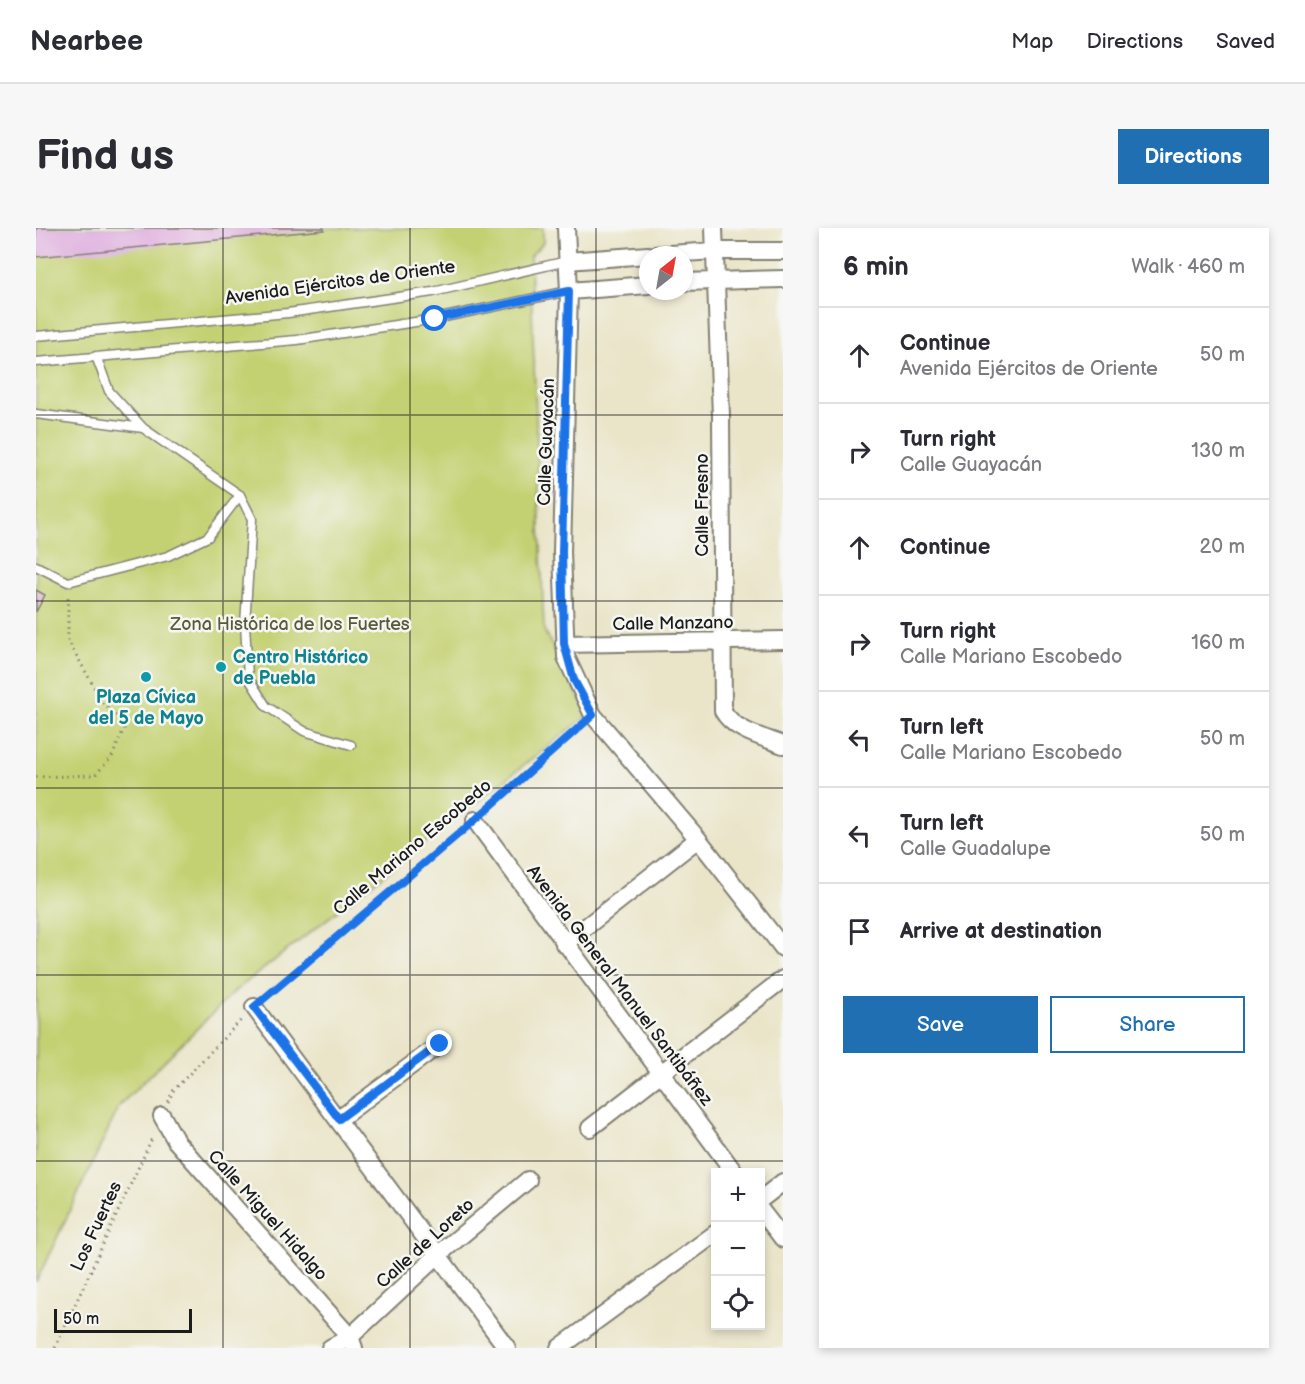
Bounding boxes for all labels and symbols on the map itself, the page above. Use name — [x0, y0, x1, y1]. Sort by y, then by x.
north arrow — [639, 246, 693, 300]
street label: Avenida Ejércitos de Oriente — [224, 256, 457, 309]
route start — [421, 305, 447, 331]
street label: Calle Guayacán — [534, 378, 559, 506]
street label: Calle Fresno — [692, 453, 713, 557]
street label: Calle Manzano — [612, 612, 734, 635]
park label: Zona Histórica de los Fuertes — [169, 614, 410, 635]
place label: Centro Histórico de Puebla — [233, 647, 368, 689]
marker: Centro Histórico de Puebla — [214, 660, 228, 674]
marker: Plaza Cívica del 5 de Mayo — [139, 670, 153, 684]
place label: Plaza Cívica del 5 de Mayo — [88, 687, 204, 729]
street label: Calle Mariano Escobedo — [329, 775, 496, 920]
street label: Avenida General Manuel Santibáñez — [522, 861, 717, 1110]
route end — [426, 1030, 452, 1056]
street label: Calle Miguel Hidalgo — [203, 1146, 332, 1285]
street label: Los Fuertes — [67, 1178, 126, 1274]
street label: Calle de Loreto — [372, 1194, 479, 1293]
scale bar — [54, 1306, 192, 1334]

